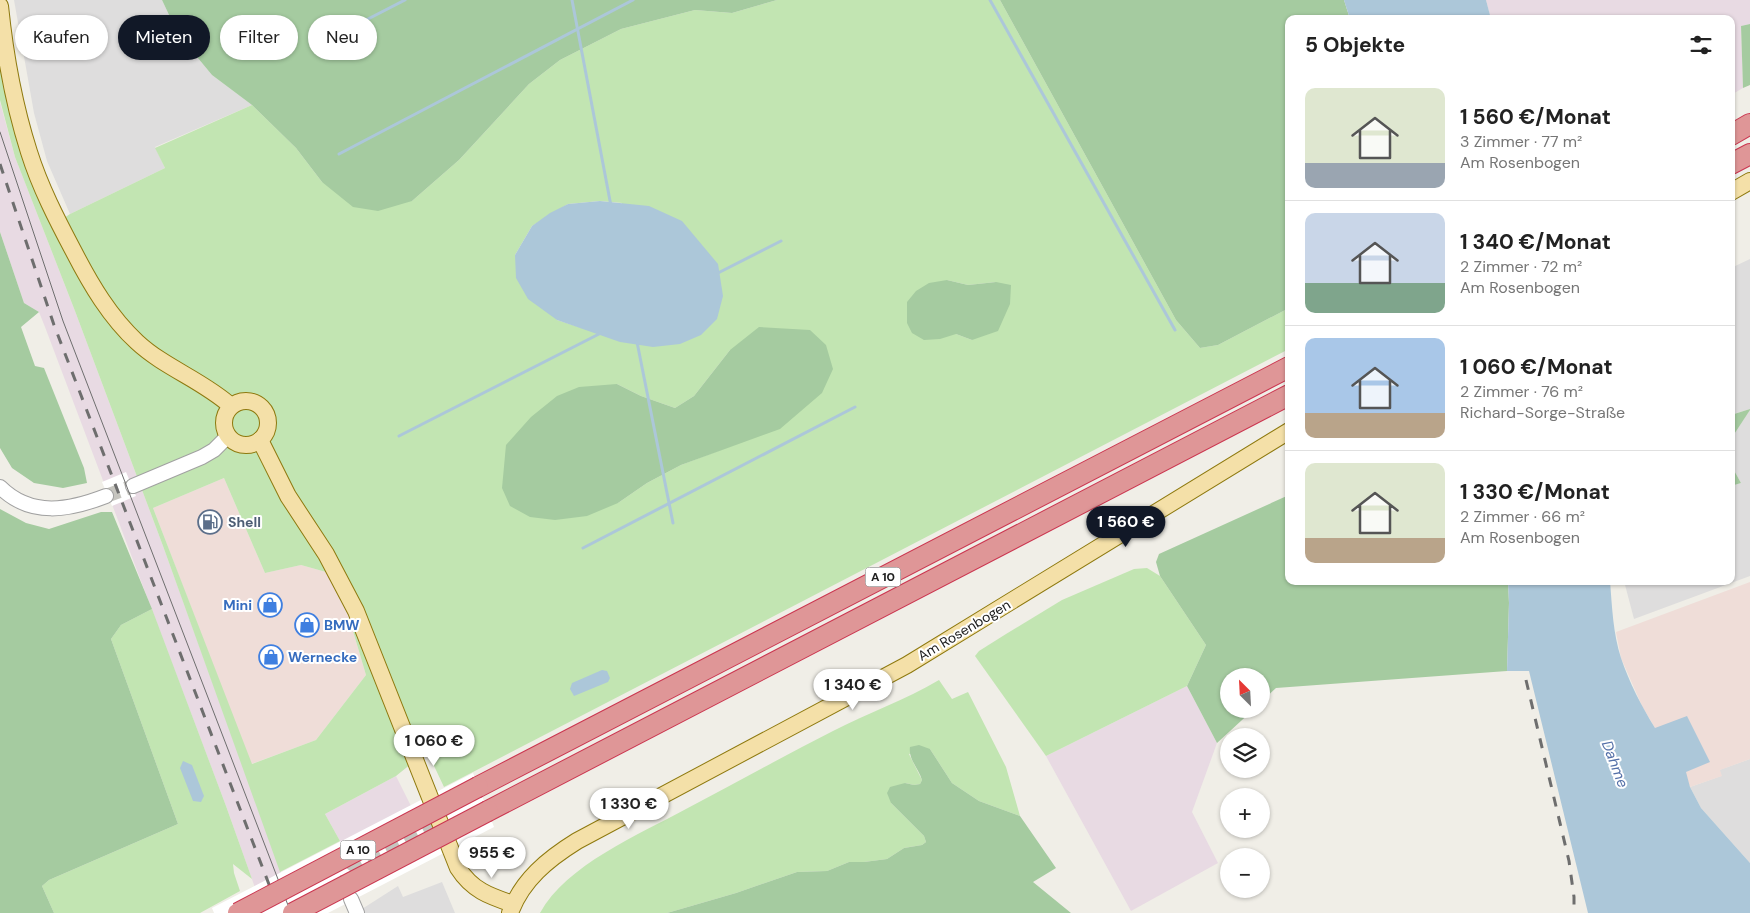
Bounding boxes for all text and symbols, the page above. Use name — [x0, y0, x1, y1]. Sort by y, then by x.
chip: Kaufen — [15, 15, 108, 60]
chip: Mieten — [118, 15, 210, 60]
chip: Filter — [220, 15, 298, 60]
chip: Neu — [308, 15, 377, 60]
text: 5 Objekte — [1305, 31, 1405, 59]
icon: filters — [1687, 31, 1715, 59]
text: 1 560 €/Monat — [1460, 103, 1611, 131]
icon: home — [1345, 108, 1405, 168]
text: 3 Zimmer · 77 m² — [1460, 131, 1582, 152]
text: Am Rosenbogen — [1460, 152, 1580, 173]
text: 1 340 €/Monat — [1460, 228, 1611, 256]
icon: home — [1345, 233, 1405, 293]
text: 2 Zimmer · 72 m² — [1460, 256, 1582, 277]
text: Am Rosenbogen — [1460, 277, 1580, 298]
text: 1 060 €/Monat — [1460, 353, 1613, 381]
icon: home — [1345, 358, 1405, 418]
text: 2 Zimmer · 76 m² — [1460, 381, 1583, 402]
text: Richard-Sorge-Straße — [1460, 402, 1625, 423]
text: 1 330 €/Monat — [1460, 478, 1610, 506]
icon: home — [1345, 483, 1405, 543]
pin: 1 560 € — [1080, 506, 1172, 548]
text: 2 Zimmer · 66 m² — [1460, 506, 1585, 527]
fuel station icon: Shell — [197, 509, 223, 535]
text: 1 560 € — [1097, 511, 1155, 532]
place label: Shell — [228, 513, 261, 531]
text: Am Rosenbogen — [1460, 527, 1580, 548]
road number: A 10 — [866, 568, 900, 586]
shop icon: Mini — [257, 592, 283, 618]
street label: Am Rosenbogen — [914, 595, 1014, 665]
place label: Mini — [223, 596, 252, 614]
shop icon: BMW — [294, 612, 320, 638]
place label: BMW — [324, 616, 360, 634]
shop icon: Wernecke — [258, 644, 284, 670]
place label: Wernecke — [288, 648, 357, 666]
pin: 1 340 € — [807, 668, 899, 711]
north arrow — [1220, 668, 1270, 718]
map controls — [1220, 668, 1270, 898]
text: 1 340 € — [824, 674, 882, 695]
pin: 1 060 € — [388, 724, 480, 767]
button: layers — [1220, 728, 1270, 778]
text: 1 060 € — [405, 730, 463, 751]
water label: Dahme — [1597, 737, 1633, 791]
pin: 1 330 € — [583, 788, 675, 830]
button: + — [1220, 788, 1270, 838]
text: 1 330 € — [601, 793, 657, 814]
pin: 955 € — [457, 836, 527, 879]
road number: A 10 — [340, 840, 376, 860]
text: 955 € — [469, 842, 515, 863]
button: − — [1220, 848, 1270, 898]

